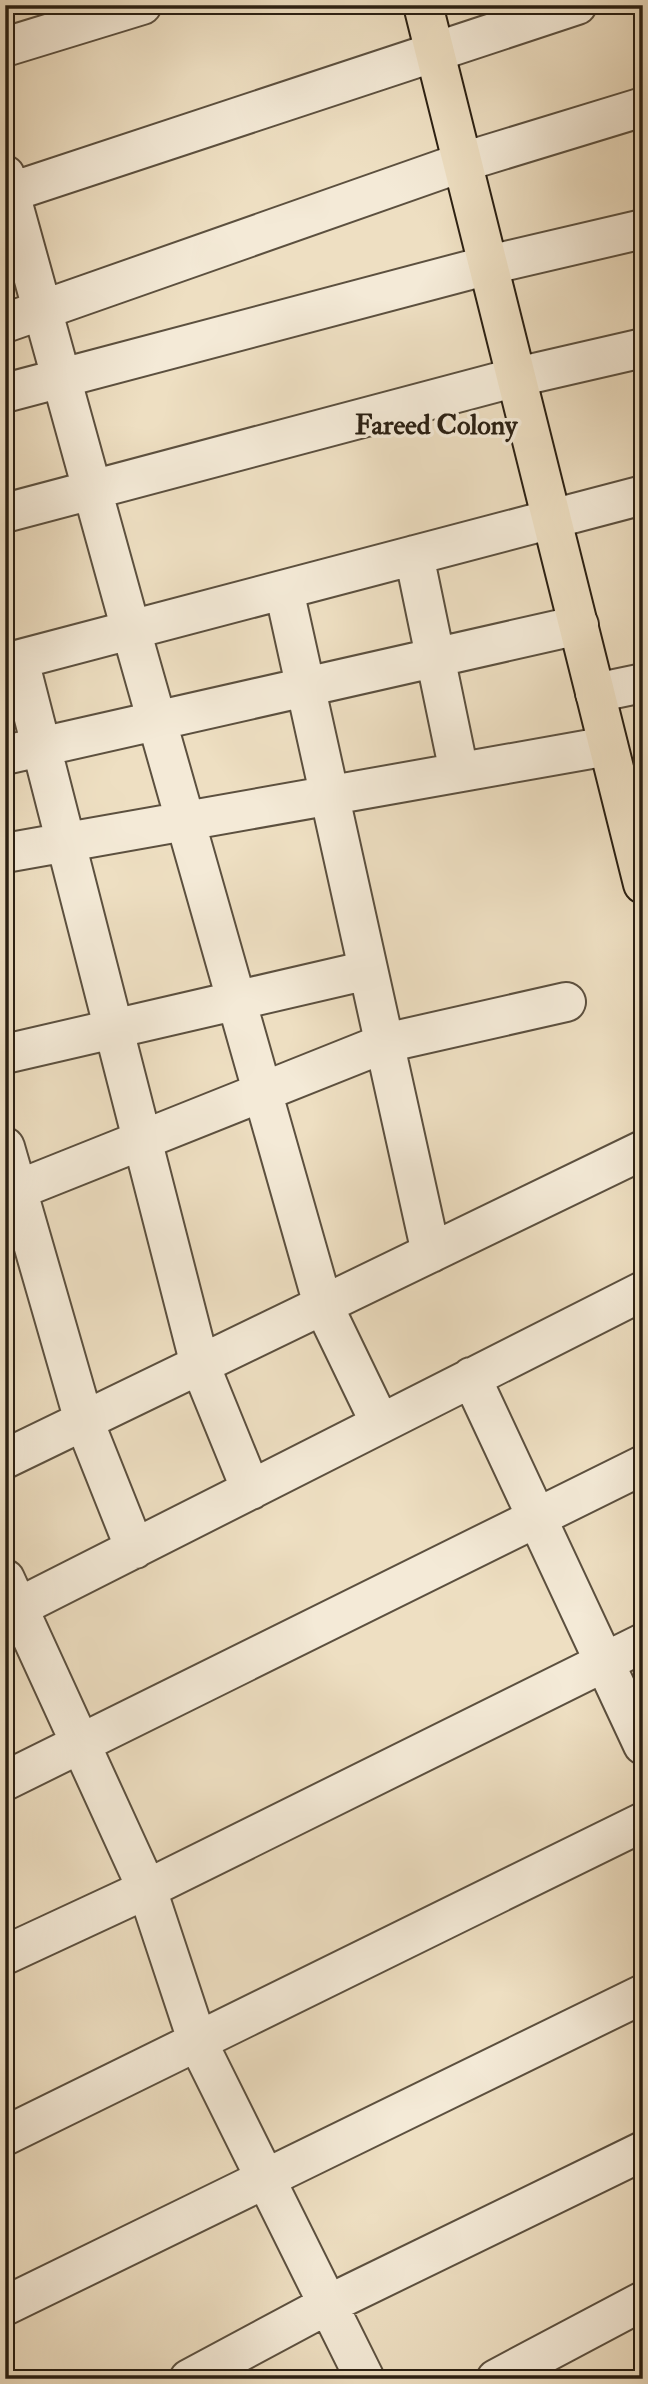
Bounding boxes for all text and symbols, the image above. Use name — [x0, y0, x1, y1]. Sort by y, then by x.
district label: Fareed Colony — [355, 408, 519, 443]

